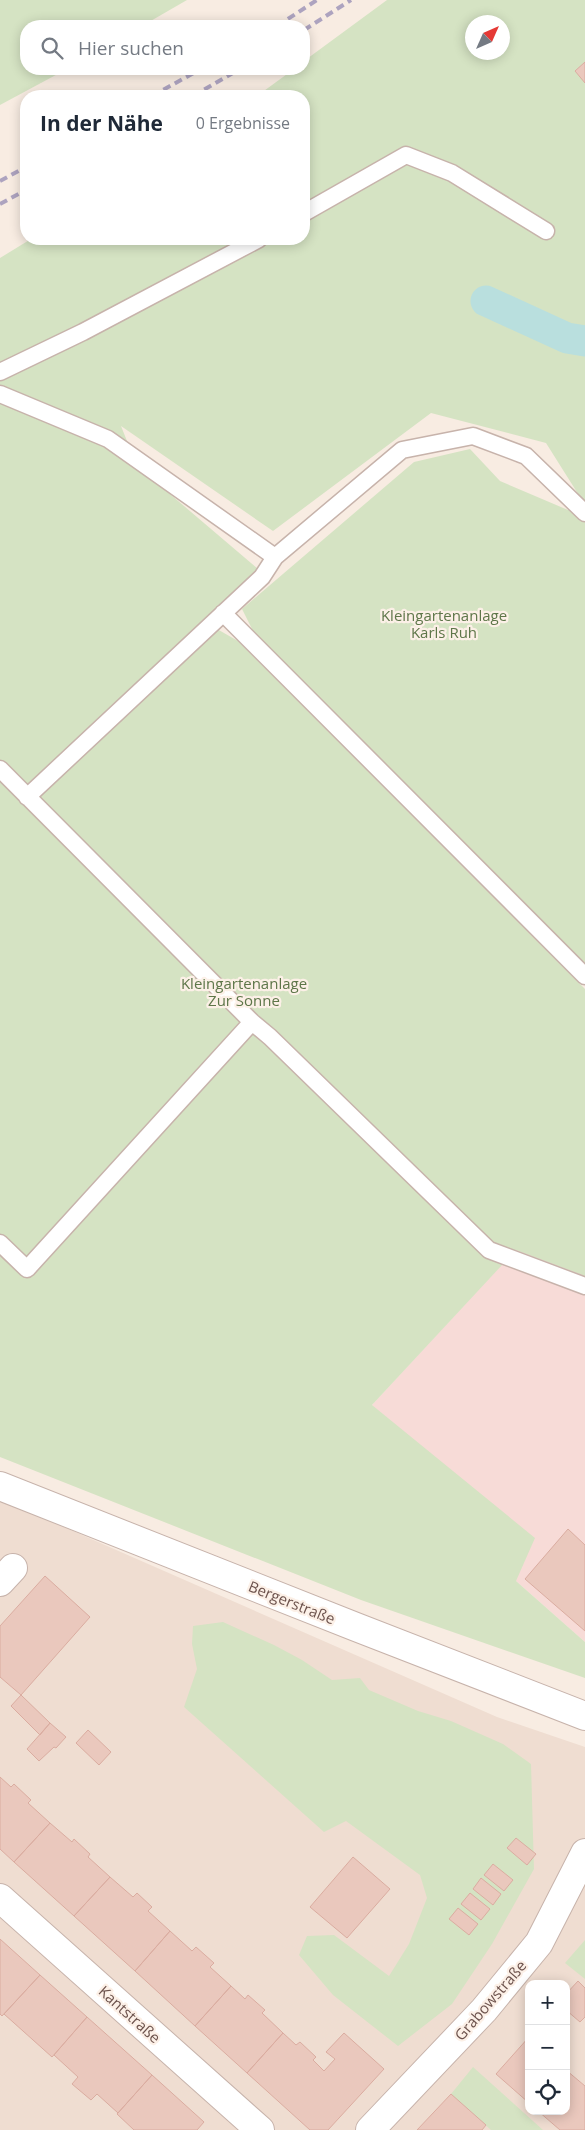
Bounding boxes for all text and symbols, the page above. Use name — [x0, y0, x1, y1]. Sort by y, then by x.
north arrow — [465, 15, 510, 60]
search box — [20, 20, 310, 75]
icon: search — [38, 34, 66, 62]
text: Hier suchen — [78, 35, 184, 61]
text: In der Nähe — [40, 109, 163, 137]
text: 0 Ergebnisse — [196, 112, 290, 134]
park label: Kleingartenanlage Karls Ruh — [381, 605, 507, 642]
park label: Kleingartenanlage Zur Sonne — [181, 973, 307, 1010]
street label: Bergerstraße — [246, 1576, 338, 1628]
street label: Grabowstraße — [450, 1956, 530, 2044]
map controls — [525, 1980, 570, 2115]
button: + — [525, 1980, 570, 2025]
street label: Kantstraße — [95, 1981, 165, 2047]
button: − — [525, 2025, 570, 2070]
button: locate — [525, 2070, 570, 2115]

